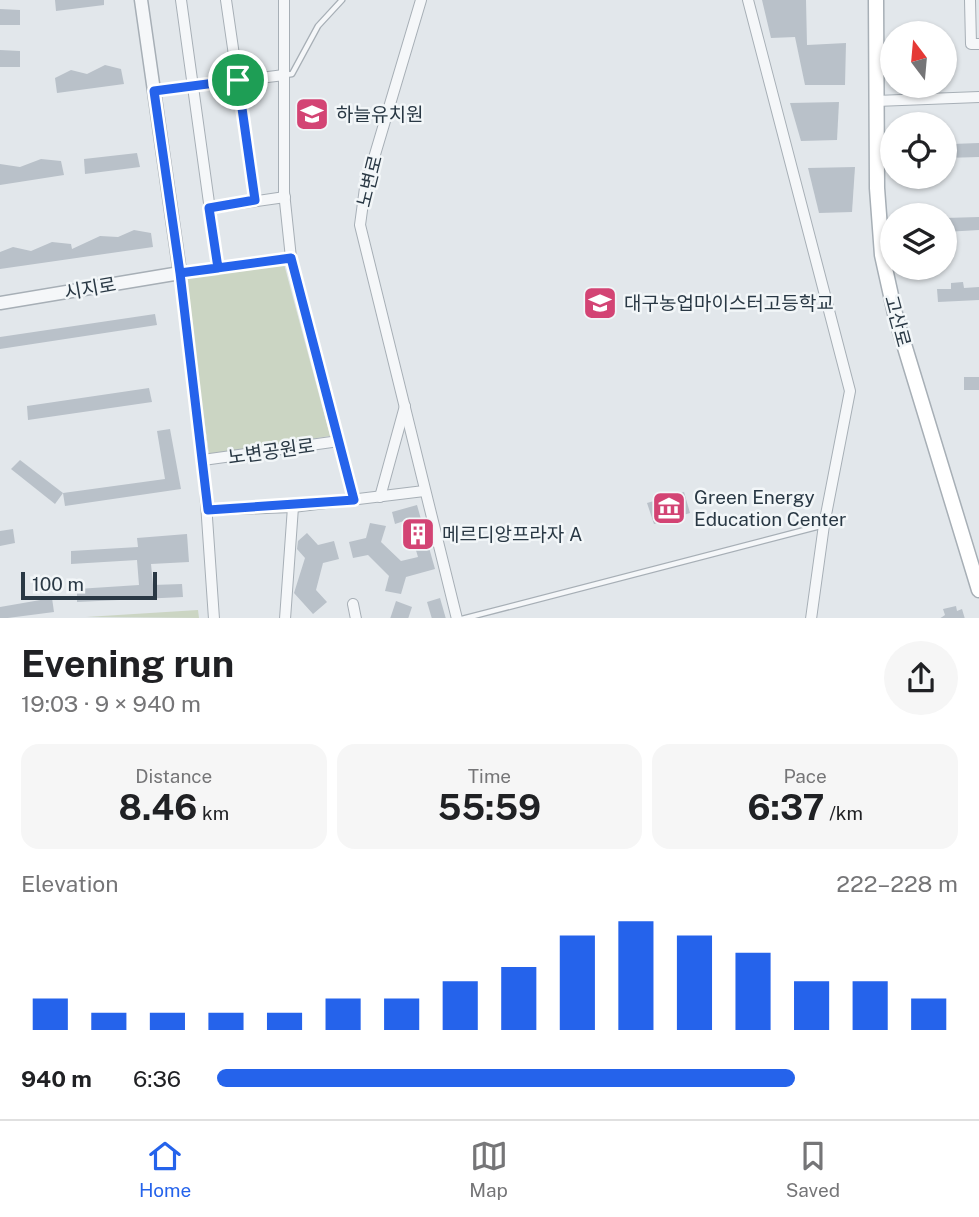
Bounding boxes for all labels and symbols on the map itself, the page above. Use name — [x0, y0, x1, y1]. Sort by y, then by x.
north arrow — [880, 21, 957, 98]
pin — [208, 50, 268, 110]
school or university icon: 하늘유치원 — [293, 95, 331, 133]
place label: 하늘유치원 — [336, 103, 423, 125]
street label: 노변로 — [352, 153, 386, 209]
street label: 시지로 — [62, 273, 118, 303]
school or university icon: 대구농업마이스터고등학교 — [581, 284, 619, 322]
place label: 대구농업마이스터고등학교 — [624, 292, 834, 314]
street label: 고산로 — [881, 293, 915, 349]
street label: 노변공원로 — [226, 434, 316, 468]
place label: Green Energy Education Center — [694, 486, 846, 530]
museum icon: Green Energy Education Center — [650, 489, 688, 527]
building icon: 메르디앙프라자 A — [399, 515, 437, 553]
place label: 메르디앙프라자 A — [442, 523, 582, 545]
scale bar — [21, 570, 158, 601]

